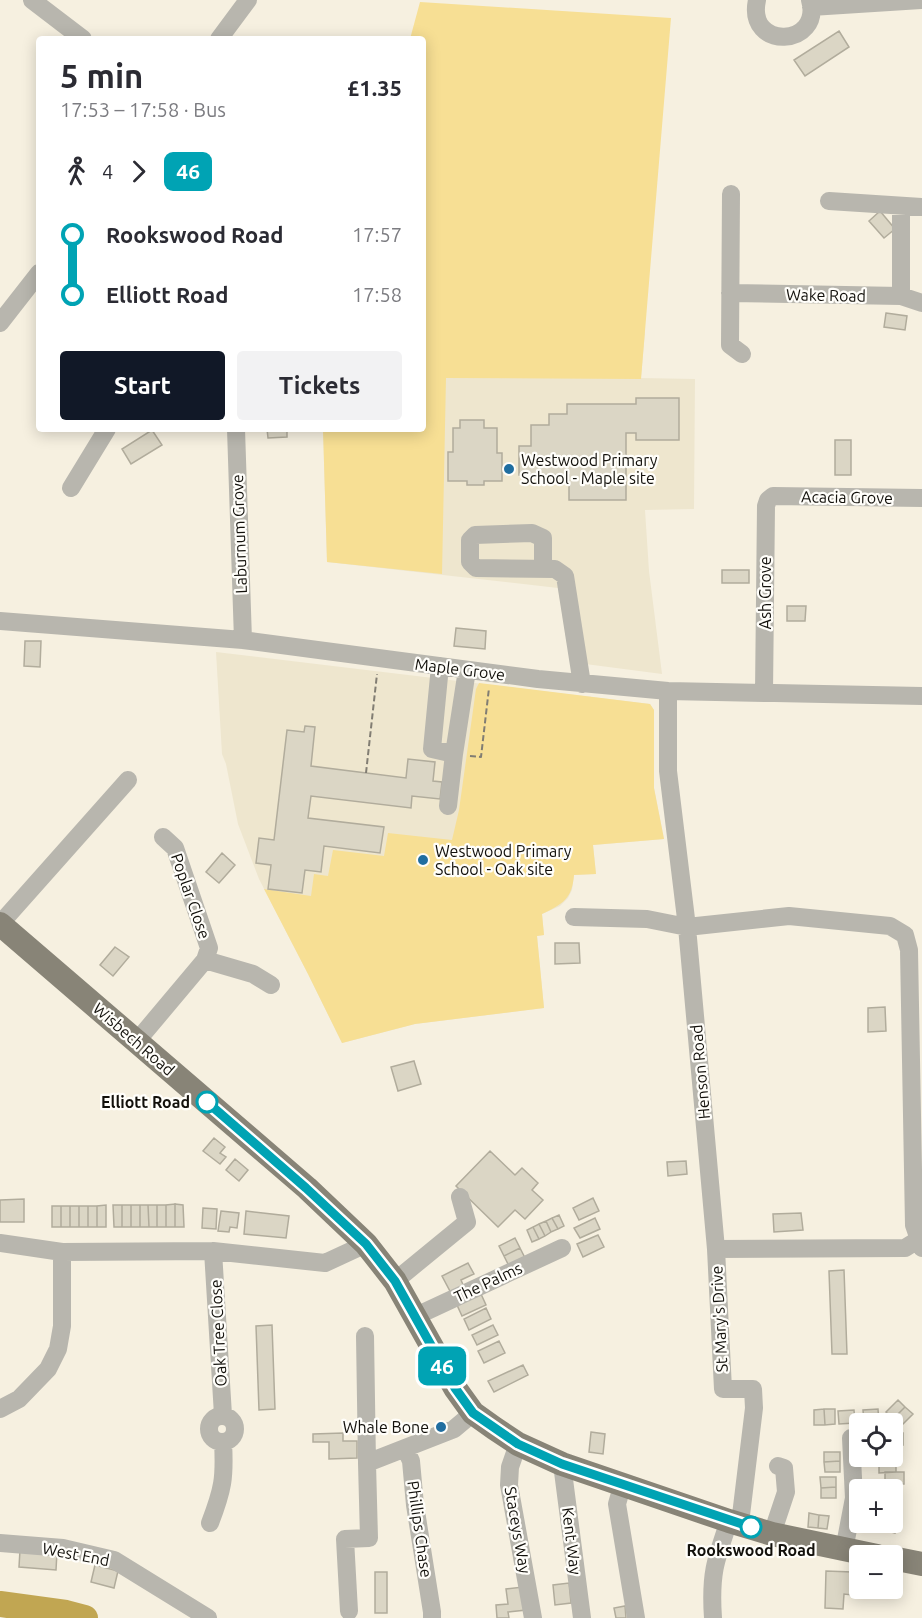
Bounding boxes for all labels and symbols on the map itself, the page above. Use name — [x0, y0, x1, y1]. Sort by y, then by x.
street label: Wake Road — [786, 285, 866, 305]
place label: Westwood Primary School - Maple site — [521, 451, 658, 487]
marker: Westwood Primary School - Maple site — [502, 462, 516, 476]
street label: Laburnum Grove — [228, 474, 250, 594]
street label: Acacia Grove — [801, 487, 893, 507]
street label: Ash Grove — [756, 557, 774, 629]
street label: Maple Grove — [414, 655, 506, 683]
place label: Westwood Primary School - Oak site — [435, 842, 572, 878]
street label: Poplar Close — [168, 851, 214, 941]
marker: Westwood Primary School - Oak site — [416, 853, 430, 867]
street label: Wisbech Road — [90, 999, 178, 1079]
street label: Henson Road — [687, 1024, 713, 1120]
marker: Elliott Road — [196, 1091, 218, 1113]
place label: Elliott Road — [101, 1093, 190, 1111]
street label: The Palms — [451, 1258, 525, 1306]
street label: St Mary's Drive — [707, 1265, 731, 1373]
street label: Oak Tree Close — [206, 1279, 230, 1387]
line badge: 46 — [415, 1346, 469, 1386]
place label: Whale Bone — [343, 1418, 429, 1436]
marker: Whale Bone — [434, 1420, 448, 1434]
street label: Phillips Chase — [404, 1479, 436, 1579]
street label: Staceys Way — [502, 1485, 535, 1575]
street label: Kent Way — [559, 1506, 585, 1576]
marker: Rookswood Road — [740, 1516, 762, 1538]
street label: West End — [41, 1539, 111, 1569]
place label: Rookswood Road — [686, 1541, 816, 1559]

